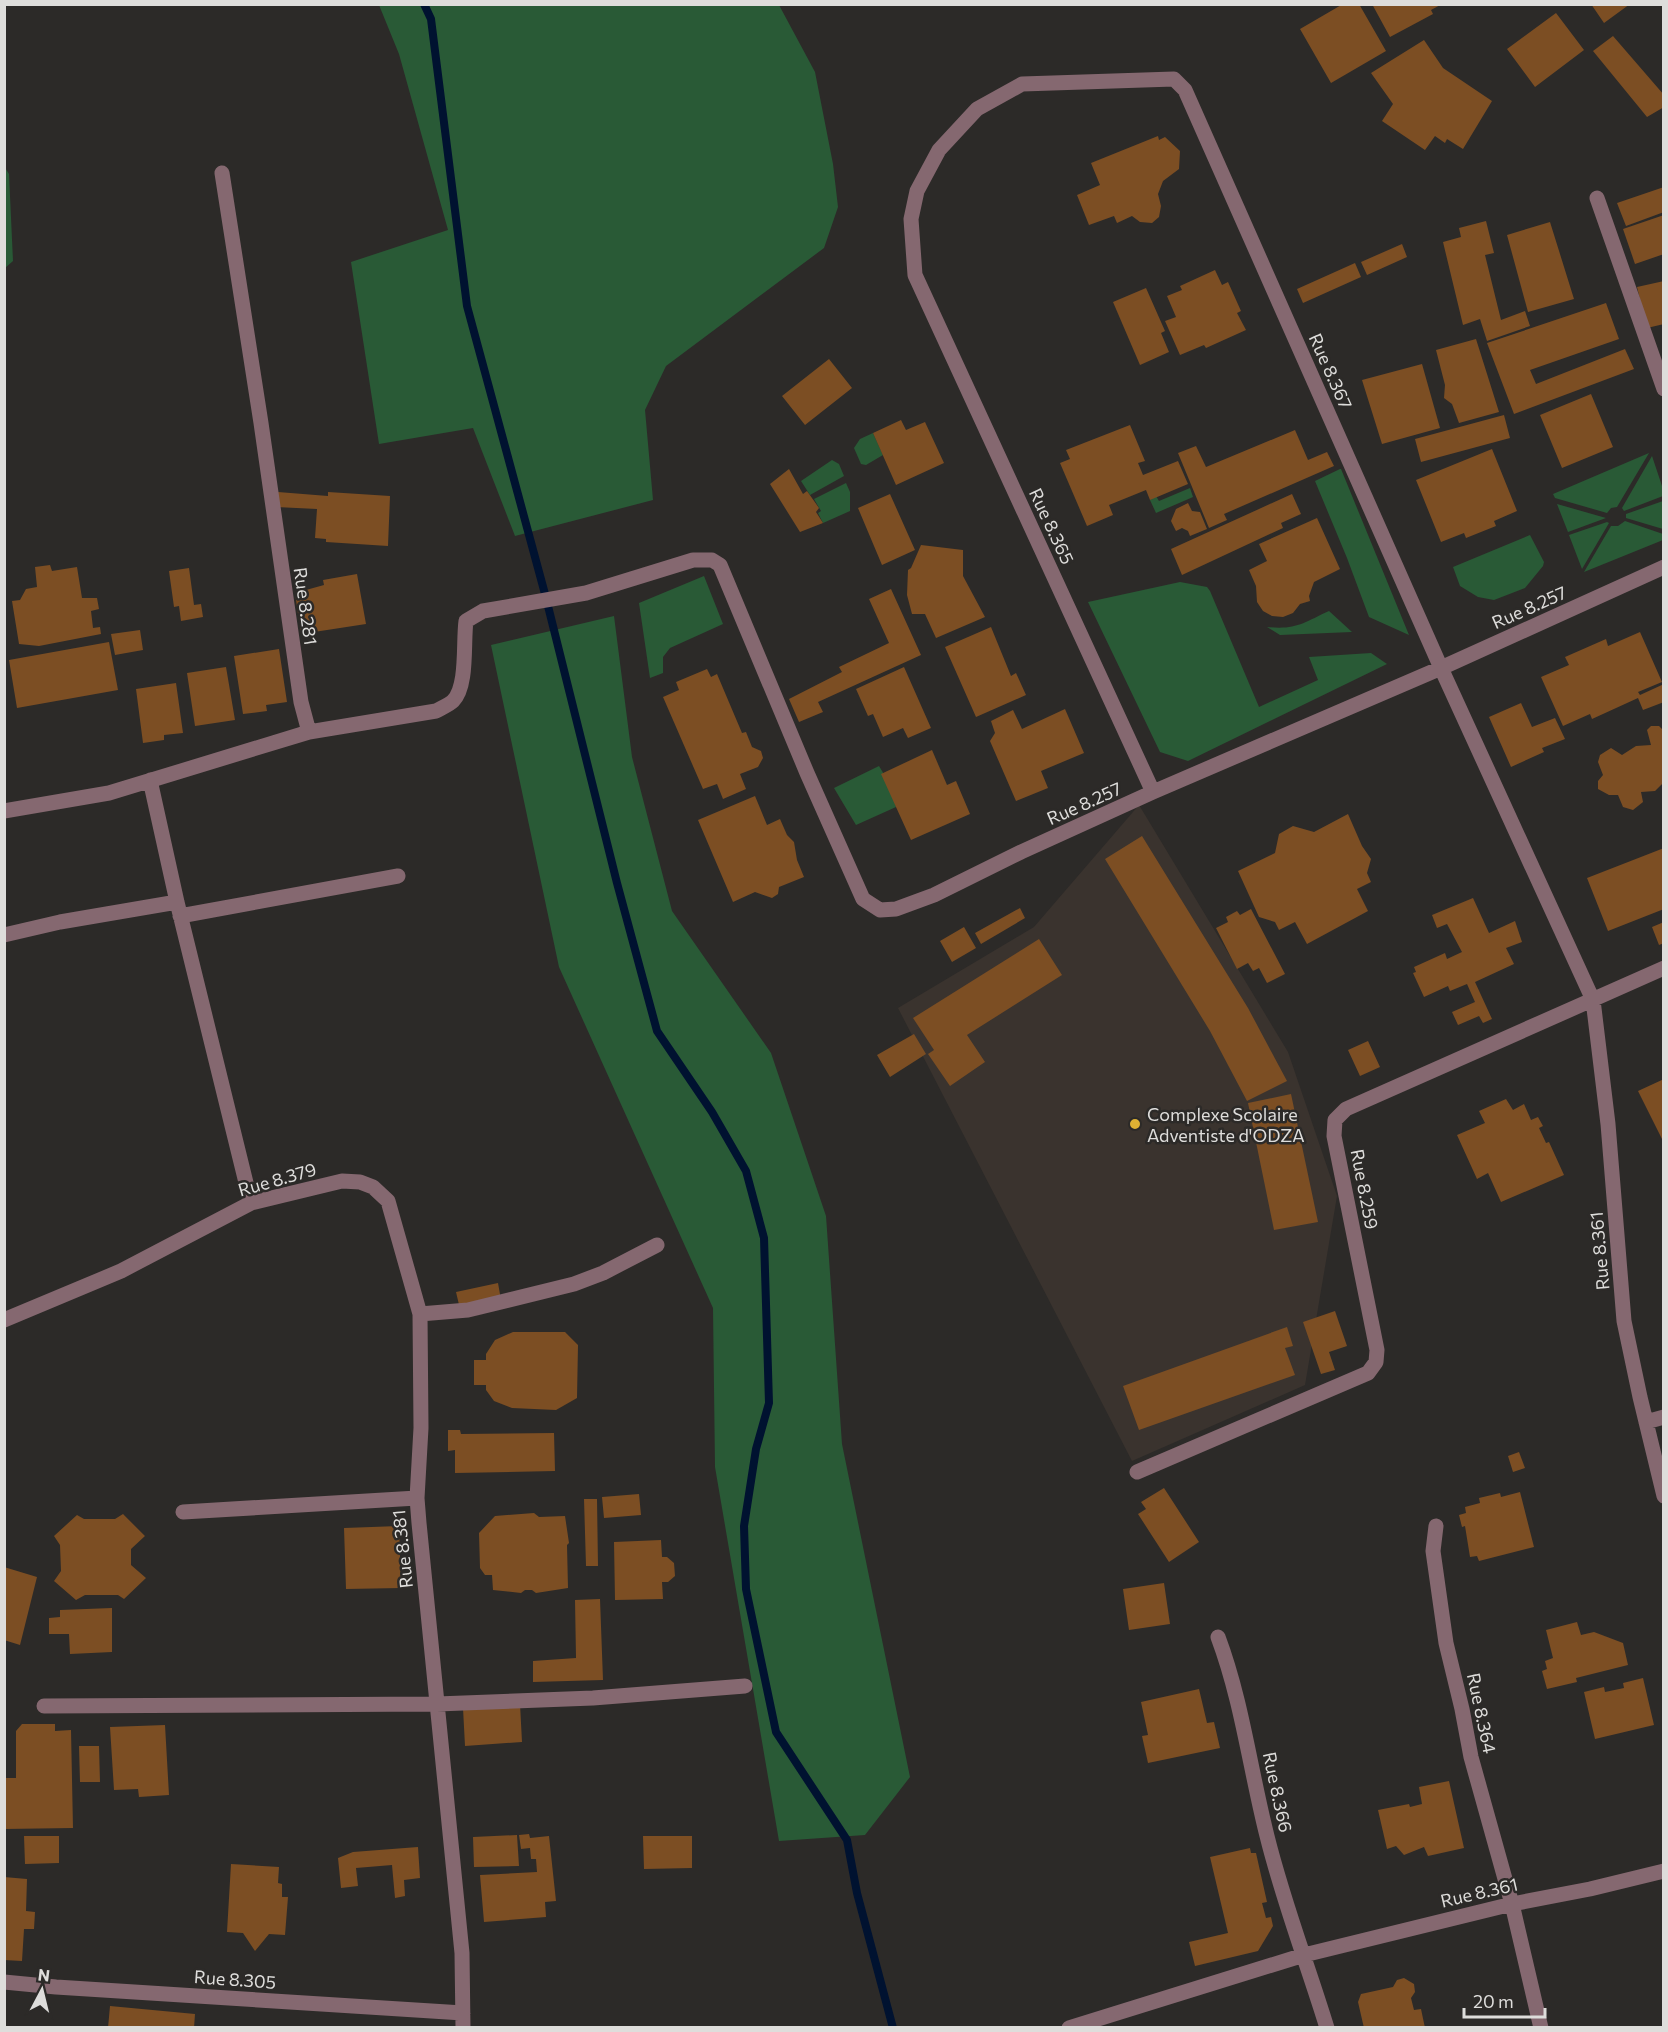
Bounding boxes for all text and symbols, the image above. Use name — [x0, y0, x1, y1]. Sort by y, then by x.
street label: Rue 8.367 — [1305, 330, 1357, 412]
street label: Rue 8.365 — [1025, 484, 1079, 568]
street label: Rue 8.281 — [290, 566, 322, 646]
street label: Rue 8.257 — [1488, 581, 1570, 633]
street label: Rue 8.257 — [1043, 777, 1125, 829]
place label: Complexe Scolaire Adventiste d'ODZA — [1147, 1103, 1305, 1146]
marker: Complexe Scolaire Adventiste d'ODZA — [1128, 1117, 1142, 1131]
street label: Rue 8.259 — [1346, 1147, 1384, 1231]
street label: Rue 8.379 — [235, 1157, 319, 1201]
street label: Rue 8.361 — [1585, 1211, 1613, 1291]
street label: Rue 8.381 — [387, 1509, 417, 1589]
street label: Rue 8.364 — [1463, 1671, 1501, 1755]
street label: Rue 8.366 — [1259, 1750, 1297, 1834]
street label: Rue 8.361 — [1438, 1872, 1520, 1912]
north arrow — [12, 1960, 72, 2020]
text: N — [37, 1964, 51, 1985]
street label: Rue 8.305 — [193, 1965, 277, 1993]
scale bar — [1464, 1981, 1545, 2019]
text: 20 m — [1473, 1990, 1514, 2012]

